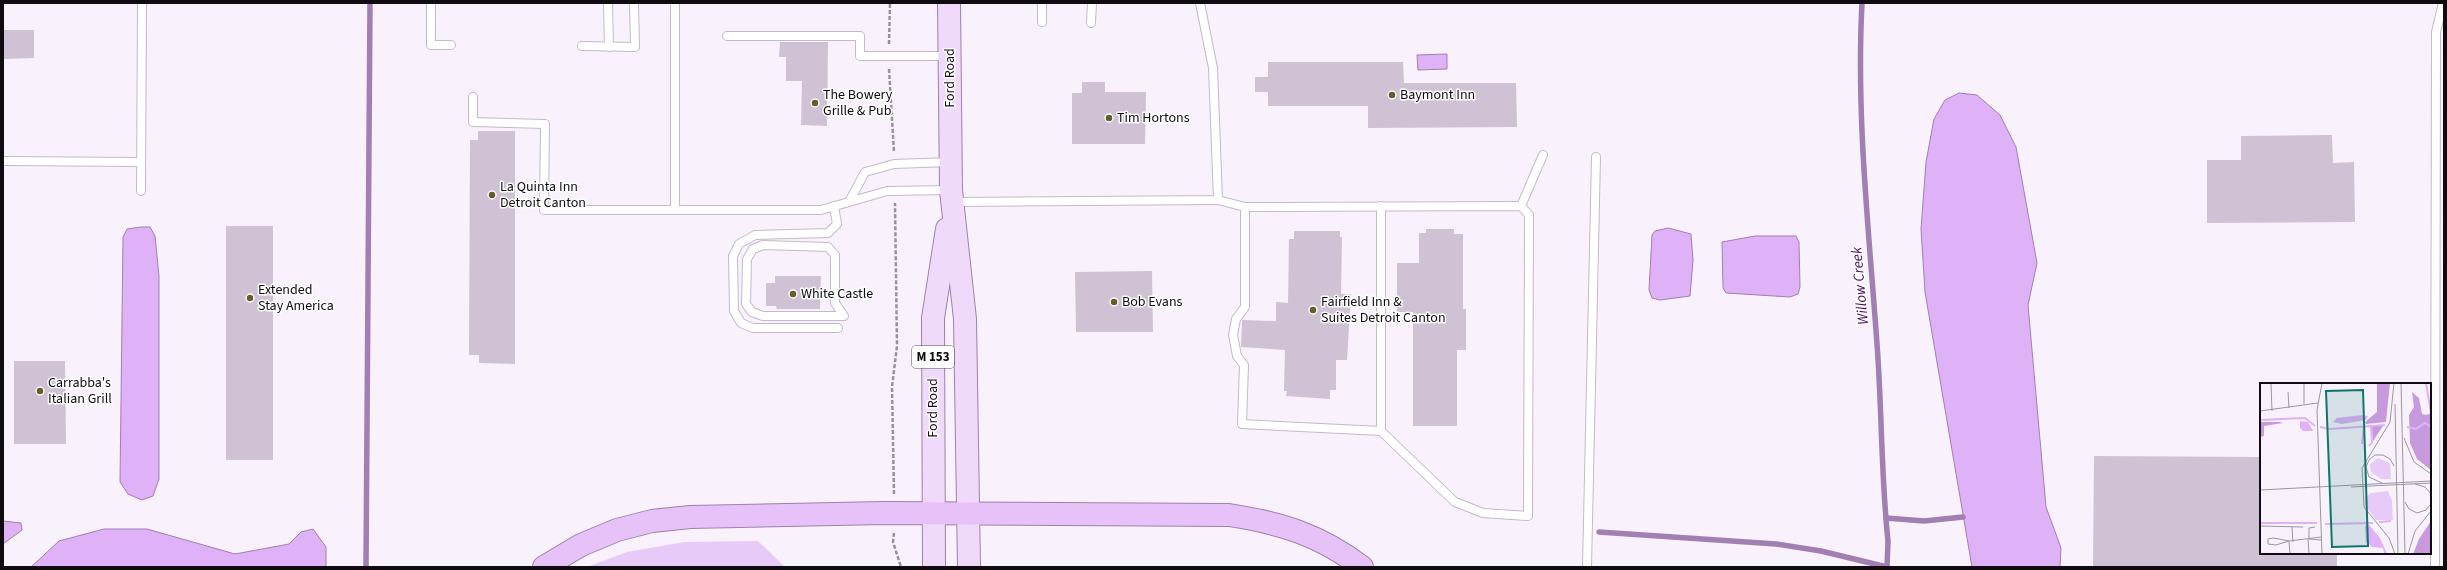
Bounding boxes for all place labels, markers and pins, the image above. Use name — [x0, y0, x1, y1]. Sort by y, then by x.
place label: The Bowery Grille & Pub — [823, 85, 893, 121]
place label: Baymont Inn — [1400, 85, 1475, 105]
marker: Baymont Inn — [1387, 90, 1397, 100]
marker: The Bowery Grille & Pub — [810, 98, 820, 108]
place label: Tim Hortons — [1117, 108, 1190, 128]
marker: Tim Hortons — [1104, 113, 1114, 123]
place label: La Quinta Inn Detroit Canton — [500, 177, 586, 213]
marker: La Quinta Inn Detroit Canton — [487, 190, 497, 200]
place label: Extended Stay America — [258, 280, 334, 316]
place label: White Castle — [801, 284, 873, 304]
marker: White Castle — [788, 289, 798, 299]
place label: Bob Evans — [1122, 292, 1183, 312]
place label: Fairfield Inn & Suites Detroit Canton — [1321, 292, 1446, 328]
marker: Extended Stay America — [245, 293, 255, 303]
marker: Bob Evans — [1109, 297, 1119, 307]
marker: Fairfield Inn & Suites Detroit Canton — [1308, 305, 1318, 315]
place label: Carrabba's Italian Grill — [48, 373, 112, 409]
marker: Carrabba's Italian Grill — [35, 386, 45, 396]

